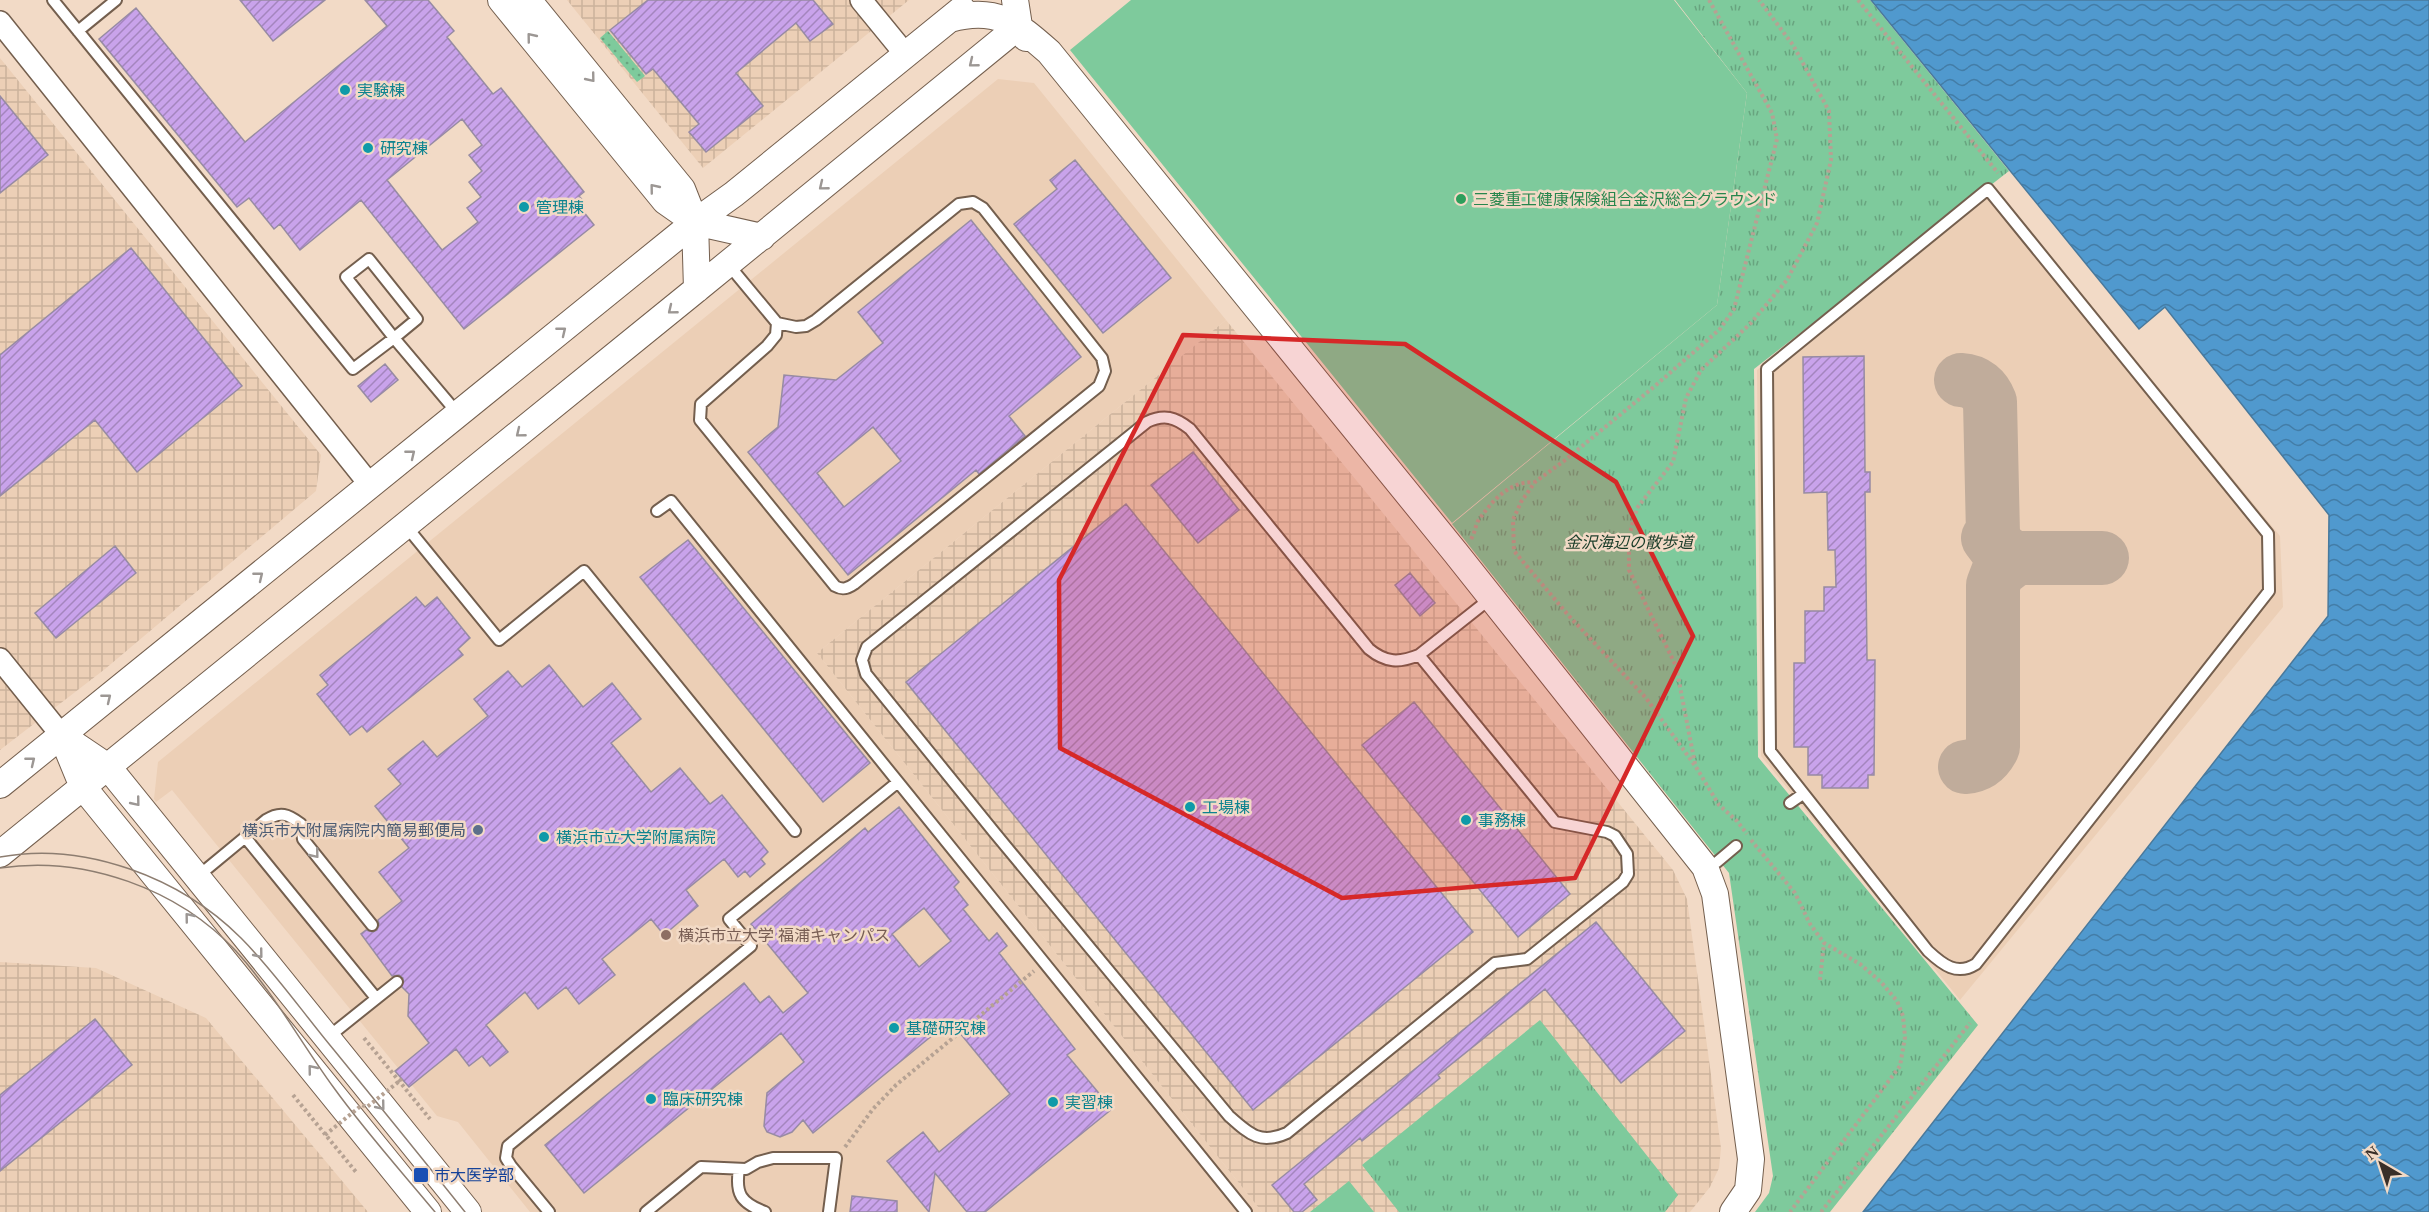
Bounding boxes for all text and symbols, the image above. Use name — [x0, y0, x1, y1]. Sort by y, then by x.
one-way arrow — [527, 33, 538, 44]
one-way arrow — [969, 55, 980, 66]
one-way arrow — [584, 71, 595, 82]
place label: 実験棟 — [357, 82, 405, 99]
marker: 実験棟 — [338, 83, 352, 97]
place label: 研究棟 — [380, 140, 428, 157]
marker: 研究棟 — [361, 141, 375, 155]
one-way arrow — [819, 179, 830, 190]
one-way arrow — [651, 184, 662, 195]
place label: 三菱重工健康保険組合金沢総合グラウンド — [1473, 191, 1777, 208]
marker: 三菱重工健康保険組合金沢総合グラウンド — [1454, 192, 1468, 206]
place label: 管理棟 — [536, 199, 584, 216]
marker: 管理棟 — [517, 200, 531, 214]
one-way arrow — [668, 302, 679, 313]
one-way arrow — [555, 327, 566, 338]
one-way arrow — [516, 425, 527, 436]
one-way arrow — [404, 450, 415, 461]
park label: 金沢海辺の散歩道 — [1565, 534, 1696, 551]
one-way arrow — [252, 572, 263, 583]
one-way arrow — [100, 695, 111, 706]
one-way arrow — [24, 757, 35, 768]
one-way arrow — [129, 795, 140, 806]
place label: 工場棟 — [1202, 799, 1250, 816]
marker: 工場棟 — [1183, 800, 1197, 814]
place label: 事務棟 — [1478, 812, 1526, 829]
marker: 事務棟 — [1459, 813, 1473, 827]
place label: 横浜市大附属病院内簡易郵便局 — [242, 822, 466, 839]
marker: 横浜市大附属病院内簡易郵便局 — [471, 823, 485, 837]
place label: 横浜市立大学附属病院 — [556, 829, 716, 846]
marker: 横浜市立大学附属病院 — [537, 830, 551, 844]
one-way arrow — [307, 847, 318, 858]
one-way arrow — [185, 913, 196, 924]
place label: 横浜市立大学 福浦キャンパス — [678, 927, 890, 944]
marker: 横浜市立大学 福浦キャンパス — [659, 928, 673, 942]
one-way arrow — [251, 947, 262, 958]
place label: 基礎研究棟 — [906, 1020, 986, 1037]
marker: 基礎研究棟 — [887, 1021, 901, 1035]
one-way arrow — [308, 1065, 319, 1076]
place label: 臨床研究棟 — [663, 1091, 743, 1108]
marker: 臨床研究棟 — [644, 1092, 658, 1106]
place label: 実習棟 — [1065, 1094, 1113, 1111]
marker: 実習棟 — [1046, 1095, 1060, 1109]
one-way arrow — [374, 1099, 385, 1110]
north arrow — [2351, 1134, 2411, 1194]
text: N — [2362, 1142, 2382, 1163]
marker: 市大医学部 — [412, 1166, 430, 1184]
place label: 市大医学部 — [434, 1167, 514, 1184]

